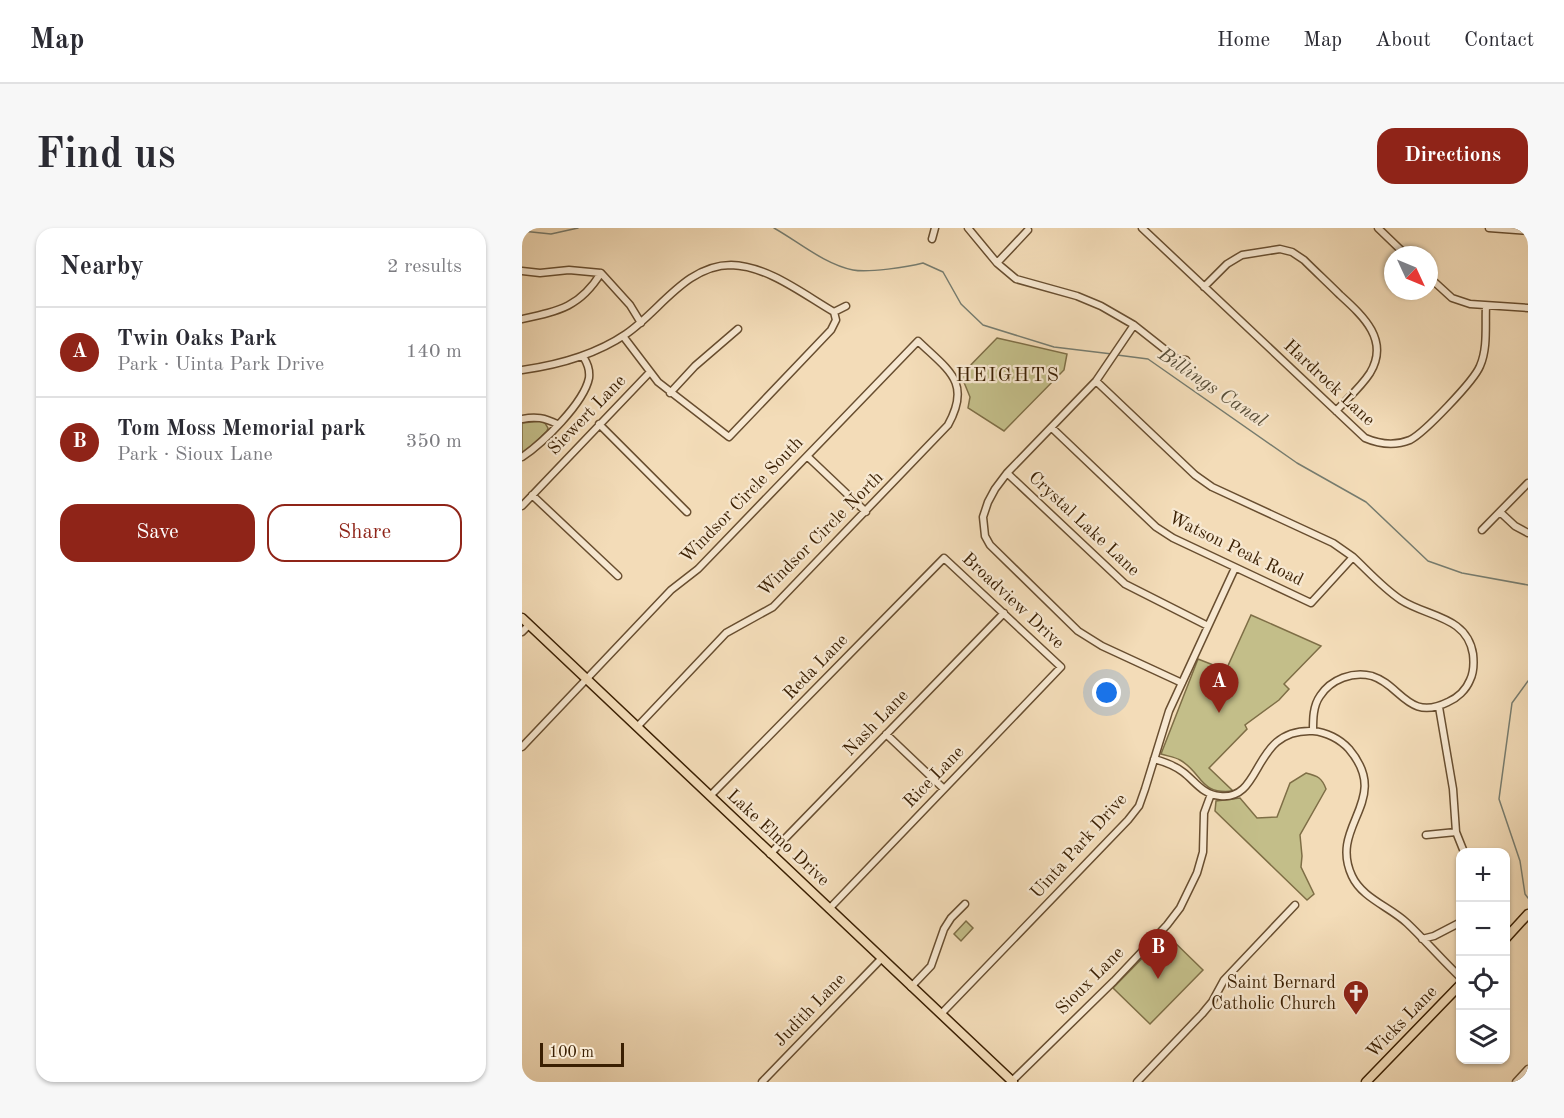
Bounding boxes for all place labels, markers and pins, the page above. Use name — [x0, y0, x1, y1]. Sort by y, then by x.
pin: A — [1200, 664, 1238, 713]
pin: B — [1138, 930, 1178, 979]
place label: Saint Bernard Catholic Church — [1211, 974, 1336, 1013]
church icon: Saint Bernard Catholic Church — [1341, 978, 1371, 1016]

